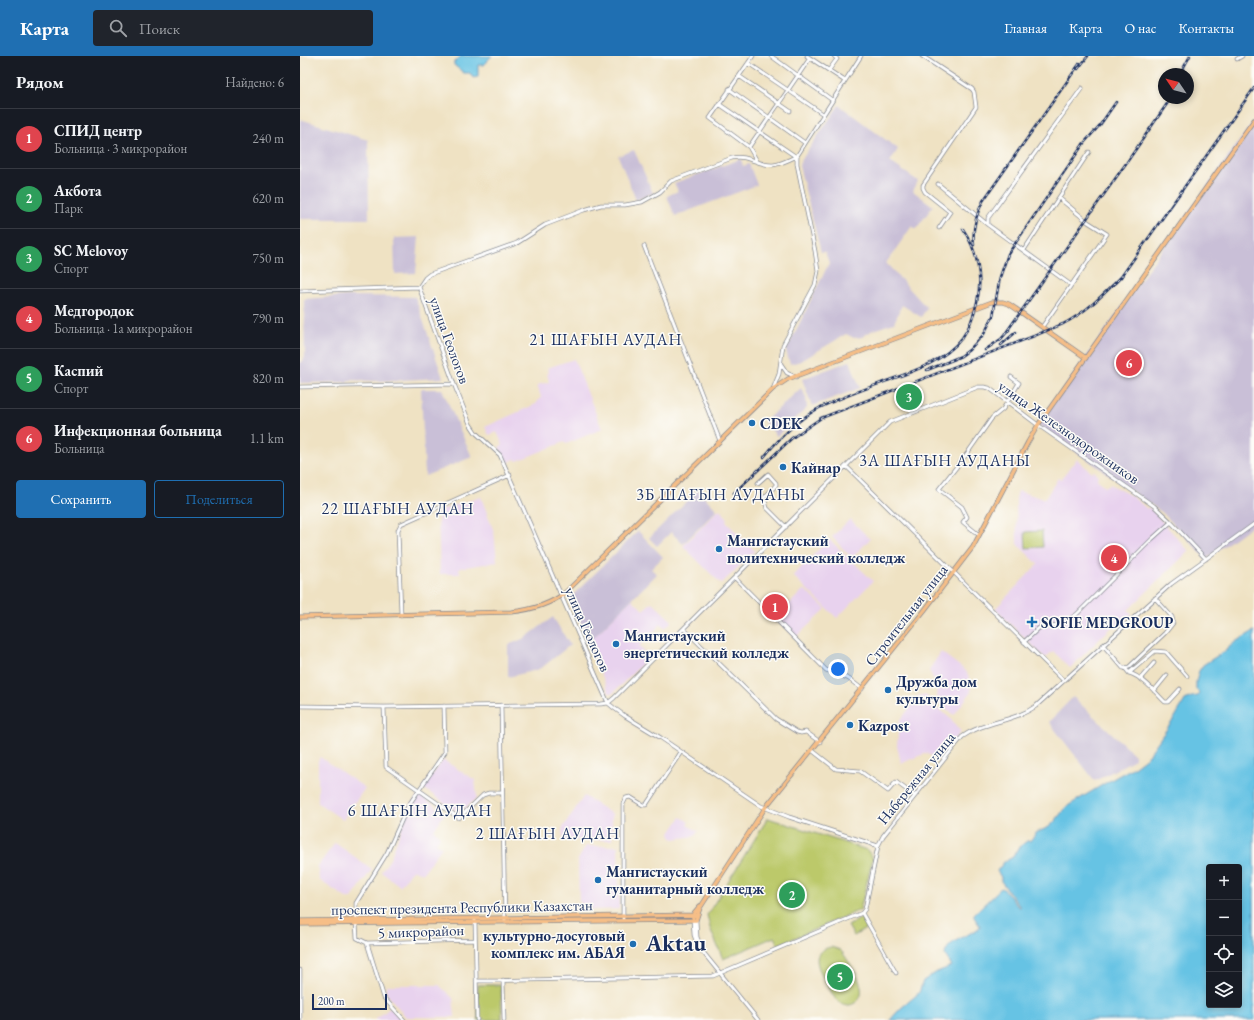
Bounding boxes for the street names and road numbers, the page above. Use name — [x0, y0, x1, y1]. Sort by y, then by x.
street label: улица Геологов — [426, 294, 474, 386]
street label: улица Железнодорожников — [995, 376, 1143, 488]
street label: Строительная улица — [860, 560, 952, 670]
street label: улица Геологов — [561, 584, 615, 674]
street label: Набережная улица — [873, 728, 959, 828]
street label: проспект президента Республики Казахстан — [331, 895, 593, 919]
street label: 5 микрорайон — [377, 920, 465, 942]

